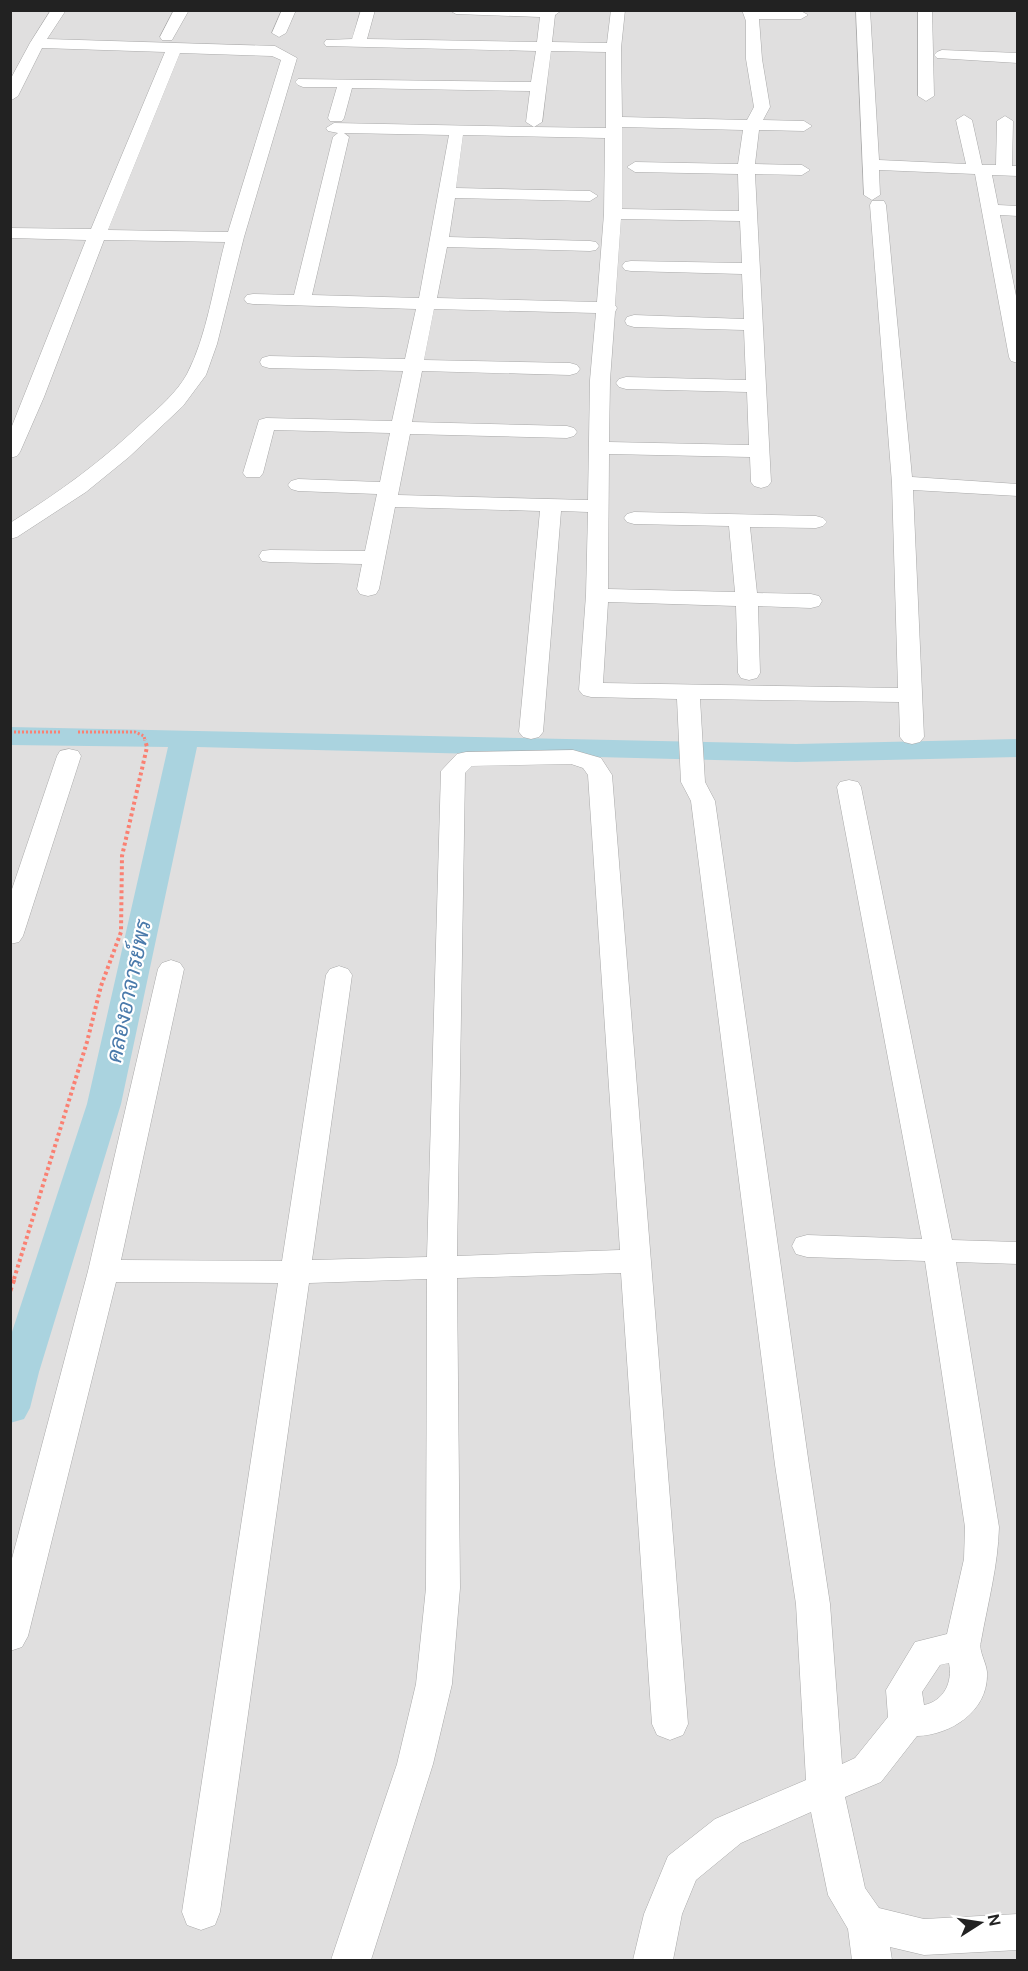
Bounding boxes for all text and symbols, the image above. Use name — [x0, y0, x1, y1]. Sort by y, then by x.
water label: คลองอาจารย์พร — [99, 916, 158, 1065]
north arrow — [950, 1893, 1010, 1953]
text: N — [983, 1912, 1006, 1928]

